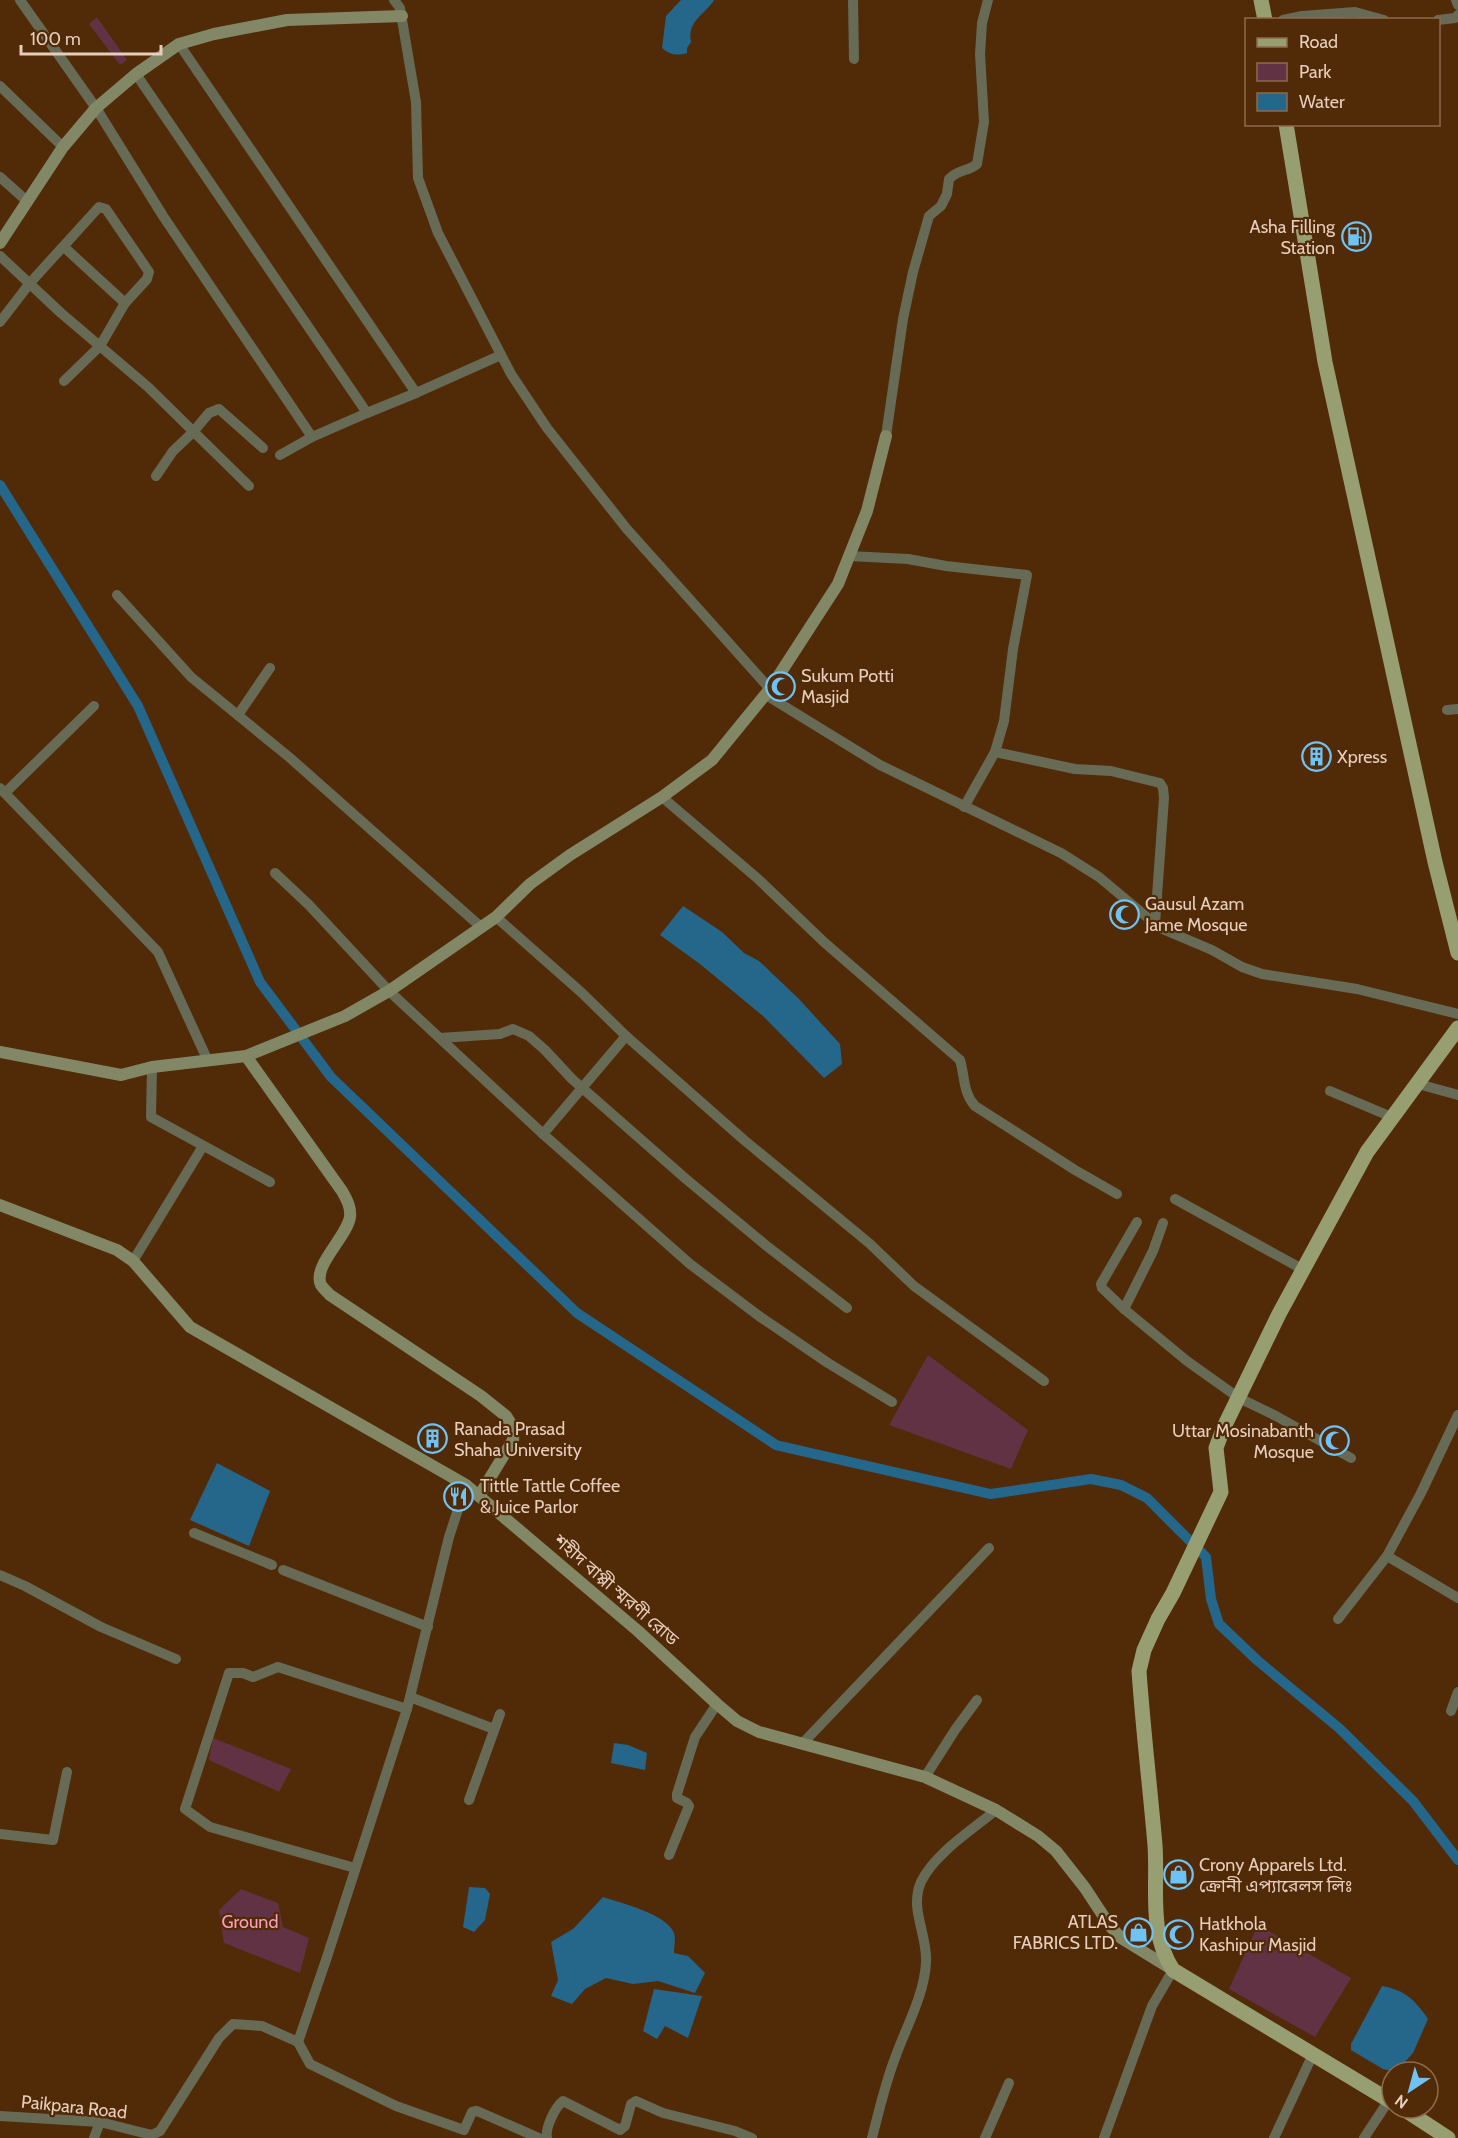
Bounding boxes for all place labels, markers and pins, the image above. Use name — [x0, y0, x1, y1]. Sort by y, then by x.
place label: Asha Filling Station — [1250, 216, 1336, 259]
fuel station icon: Asha Filling Station — [1340, 221, 1372, 253]
place label: Sukum Potti Masjid — [801, 665, 894, 708]
mosque icon: Sukum Potti Masjid — [764, 670, 796, 702]
building icon: Xpress — [1300, 741, 1332, 773]
place label: Xpress — [1337, 746, 1387, 768]
place label: Gausul Azam Jame Mosque — [1144, 893, 1248, 936]
mosque icon: Gausul Azam Jame Mosque — [1108, 898, 1140, 930]
place label: Ranada Prasad Shaha University — [454, 1418, 582, 1461]
place label: Uttar Mosinabanth Mosque — [1172, 1420, 1314, 1463]
building icon: Ranada Prasad Shaha University — [417, 1423, 449, 1455]
mosque icon: Uttar Mosinabanth Mosque — [1319, 1425, 1351, 1457]
place label: Tittle Tattle Coffee & Juice Parlor — [480, 1475, 620, 1518]
restaurant icon: Tittle Tattle Coffee & Juice Parlor — [443, 1480, 475, 1512]
place label: Crony Apparels Ltd. ক্রোনী এপ্যারেলস লিঃ — [1199, 1854, 1353, 1897]
shop icon: Crony Apparels Ltd. ক্রোনী এপ্যারেলস লিঃ — [1162, 1859, 1194, 1891]
place label: ATLAS FABRICS LTD. — [1013, 1911, 1118, 1954]
place label: Hatkhola Kashipur Masjid — [1199, 1913, 1316, 1956]
shop icon: ATLAS FABRICS LTD. — [1123, 1916, 1155, 1948]
mosque icon: Hatkhola Kashipur Masjid — [1162, 1918, 1194, 1950]

